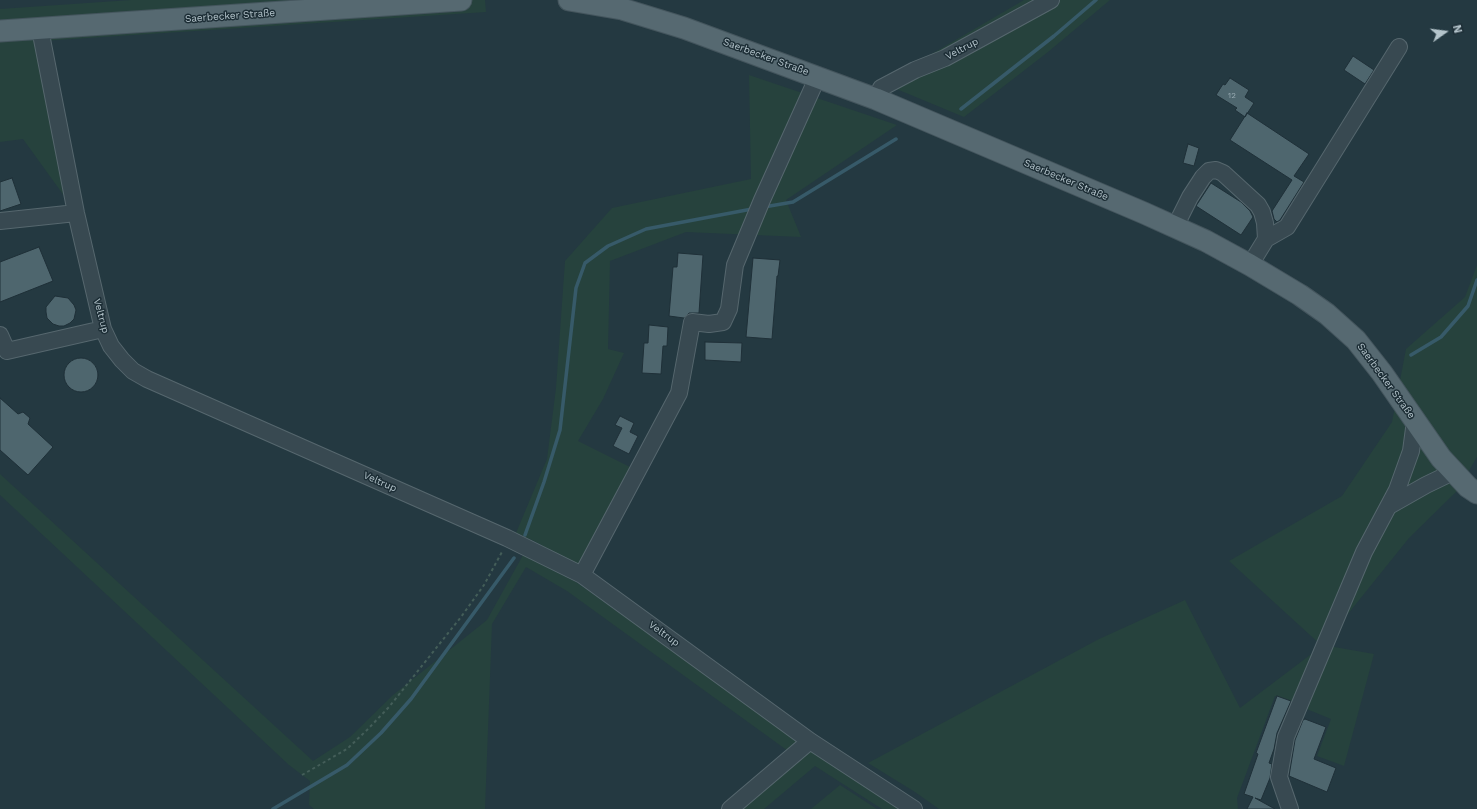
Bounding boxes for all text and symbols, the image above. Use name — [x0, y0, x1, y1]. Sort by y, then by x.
street label: Saerbecker Straße — [185, 7, 275, 25]
north arrow — [1425, 12, 1465, 52]
text: N — [1450, 23, 1464, 35]
street label: Veltrup — [944, 35, 980, 63]
street label: Saerbecker Straße — [721, 36, 811, 78]
house number: 12 — [1228, 91, 1236, 101]
street label: Saerbecker Straße — [1022, 157, 1110, 203]
street label: Veltrup — [91, 297, 111, 335]
street label: Saerbecker Straße — [1355, 341, 1417, 421]
street label: Veltrup — [361, 469, 399, 495]
street label: Veltrup — [646, 619, 682, 649]

